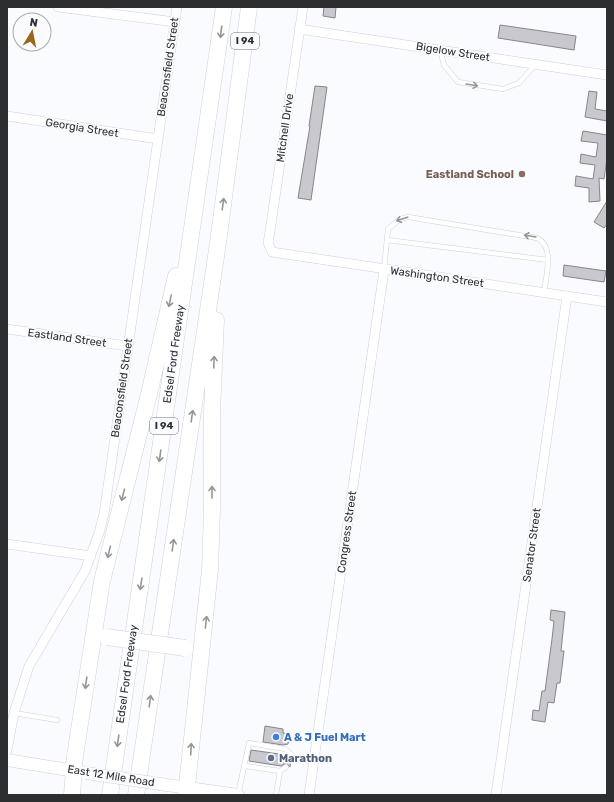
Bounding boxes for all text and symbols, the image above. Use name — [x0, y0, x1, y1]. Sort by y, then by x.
north arrow — [12, 12, 52, 52]
text: N — [29, 16, 39, 30]
street label: Beaconsfield Street — [155, 16, 182, 117]
one-way arrow — [217, 25, 224, 38]
road number: I 94 — [231, 33, 259, 49]
street label: Bigelow Street — [415, 40, 492, 64]
one-way arrow — [465, 81, 478, 89]
street label: Mitchell Drive — [274, 93, 296, 163]
street label: Georgia Street — [45, 116, 120, 140]
place label: Eastland School — [426, 168, 514, 181]
marker: Eastland School — [517, 169, 527, 179]
one-way arrow — [219, 198, 227, 211]
one-way arrow — [395, 216, 408, 223]
one-way arrow — [524, 232, 537, 240]
street label: Washington Street — [389, 264, 485, 290]
one-way arrow — [166, 294, 174, 307]
street label: Edsel Ford Freeway — [161, 304, 187, 404]
street label: Eastland Street — [27, 326, 108, 350]
street label: Beaconsfield Street — [109, 337, 136, 438]
one-way arrow — [210, 356, 217, 369]
one-way arrow — [188, 410, 196, 423]
road number: I 94 — [150, 418, 178, 434]
one-way arrow — [156, 449, 164, 462]
one-way arrow — [208, 486, 216, 499]
one-way arrow — [119, 489, 127, 502]
street label: Congress Street — [335, 489, 359, 574]
street label: Senator Street — [520, 506, 544, 583]
one-way arrow — [169, 539, 177, 552]
one-way arrow — [105, 545, 112, 558]
one-way arrow — [136, 577, 144, 590]
one-way arrow — [202, 616, 209, 629]
street label: Edsel Ford Freeway — [114, 624, 140, 724]
one-way arrow — [82, 676, 90, 689]
one-way arrow — [146, 695, 154, 708]
place label: A & J Fuel Mart — [284, 731, 366, 744]
marker: A & J Fuel Mart — [271, 732, 281, 742]
one-way arrow — [114, 734, 122, 747]
one-way arrow — [187, 743, 194, 756]
place label: Marathon — [279, 752, 332, 765]
marker: Marathon — [266, 753, 276, 763]
street label: East 12 Mile Road — [66, 763, 156, 789]

